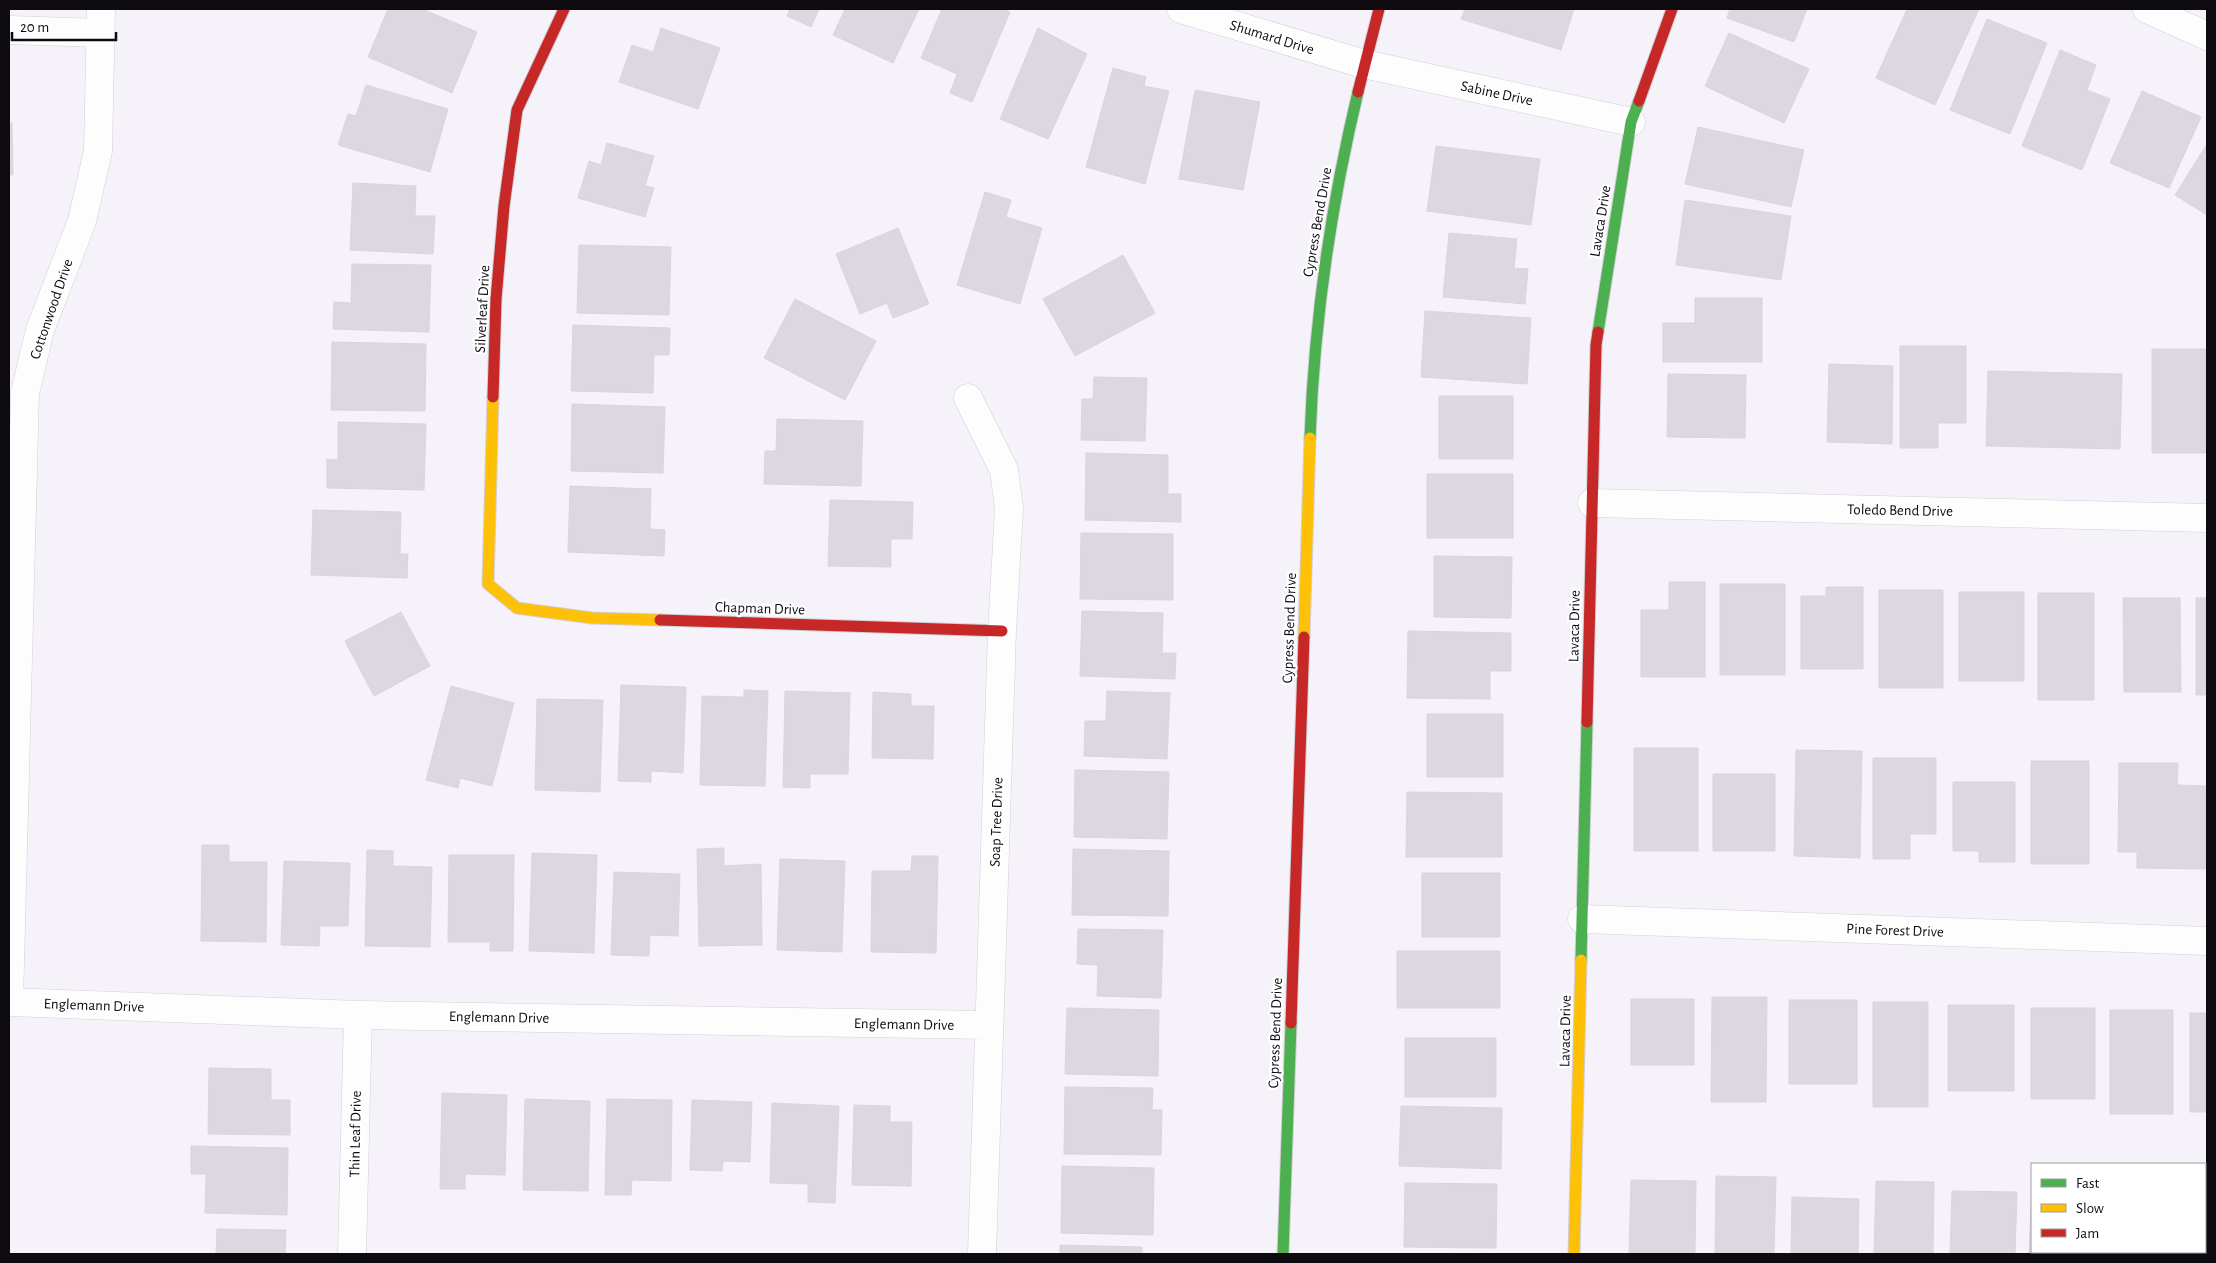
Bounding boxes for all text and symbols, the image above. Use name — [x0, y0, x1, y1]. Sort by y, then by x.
scale bar — [12, 10, 116, 42]
street label: Shumard Drive — [1228, 18, 1316, 57]
text: 20 m — [20, 20, 49, 35]
street label: Sabine Drive — [1459, 79, 1534, 108]
street label: Cypress Bend Drive — [1300, 166, 1335, 278]
street label: Lavaca Drive — [1587, 184, 1614, 258]
street label: Cottonwood Drive — [27, 257, 76, 361]
street label: Silverleaf Drive — [473, 265, 492, 353]
street label: Toledo Bend Drive — [1847, 502, 1953, 519]
street label: Cypress Bend Drive — [1280, 572, 1299, 684]
street label: Lavaca Drive — [1566, 590, 1583, 662]
street label: Chapman Drive — [715, 599, 805, 618]
street label: Soap Tree Drive — [987, 777, 1006, 867]
street label: Pine Forest Drive — [1846, 921, 1944, 940]
street label: Cypress Bend Drive — [1266, 977, 1285, 1089]
street label: Lavaca Drive — [1557, 995, 1574, 1067]
street label: Englemann Drive — [43, 996, 145, 1015]
street label: Englemann Drive — [449, 1009, 549, 1026]
street label: Englemann Drive — [854, 1016, 954, 1033]
street label: Thin Leaf Drive — [347, 1090, 364, 1178]
legend — [2031, 1163, 2206, 1253]
text: Fast — [2076, 1176, 2100, 1191]
text: Slow — [2076, 1201, 2104, 1216]
text: Jam — [2076, 1226, 2099, 1241]

